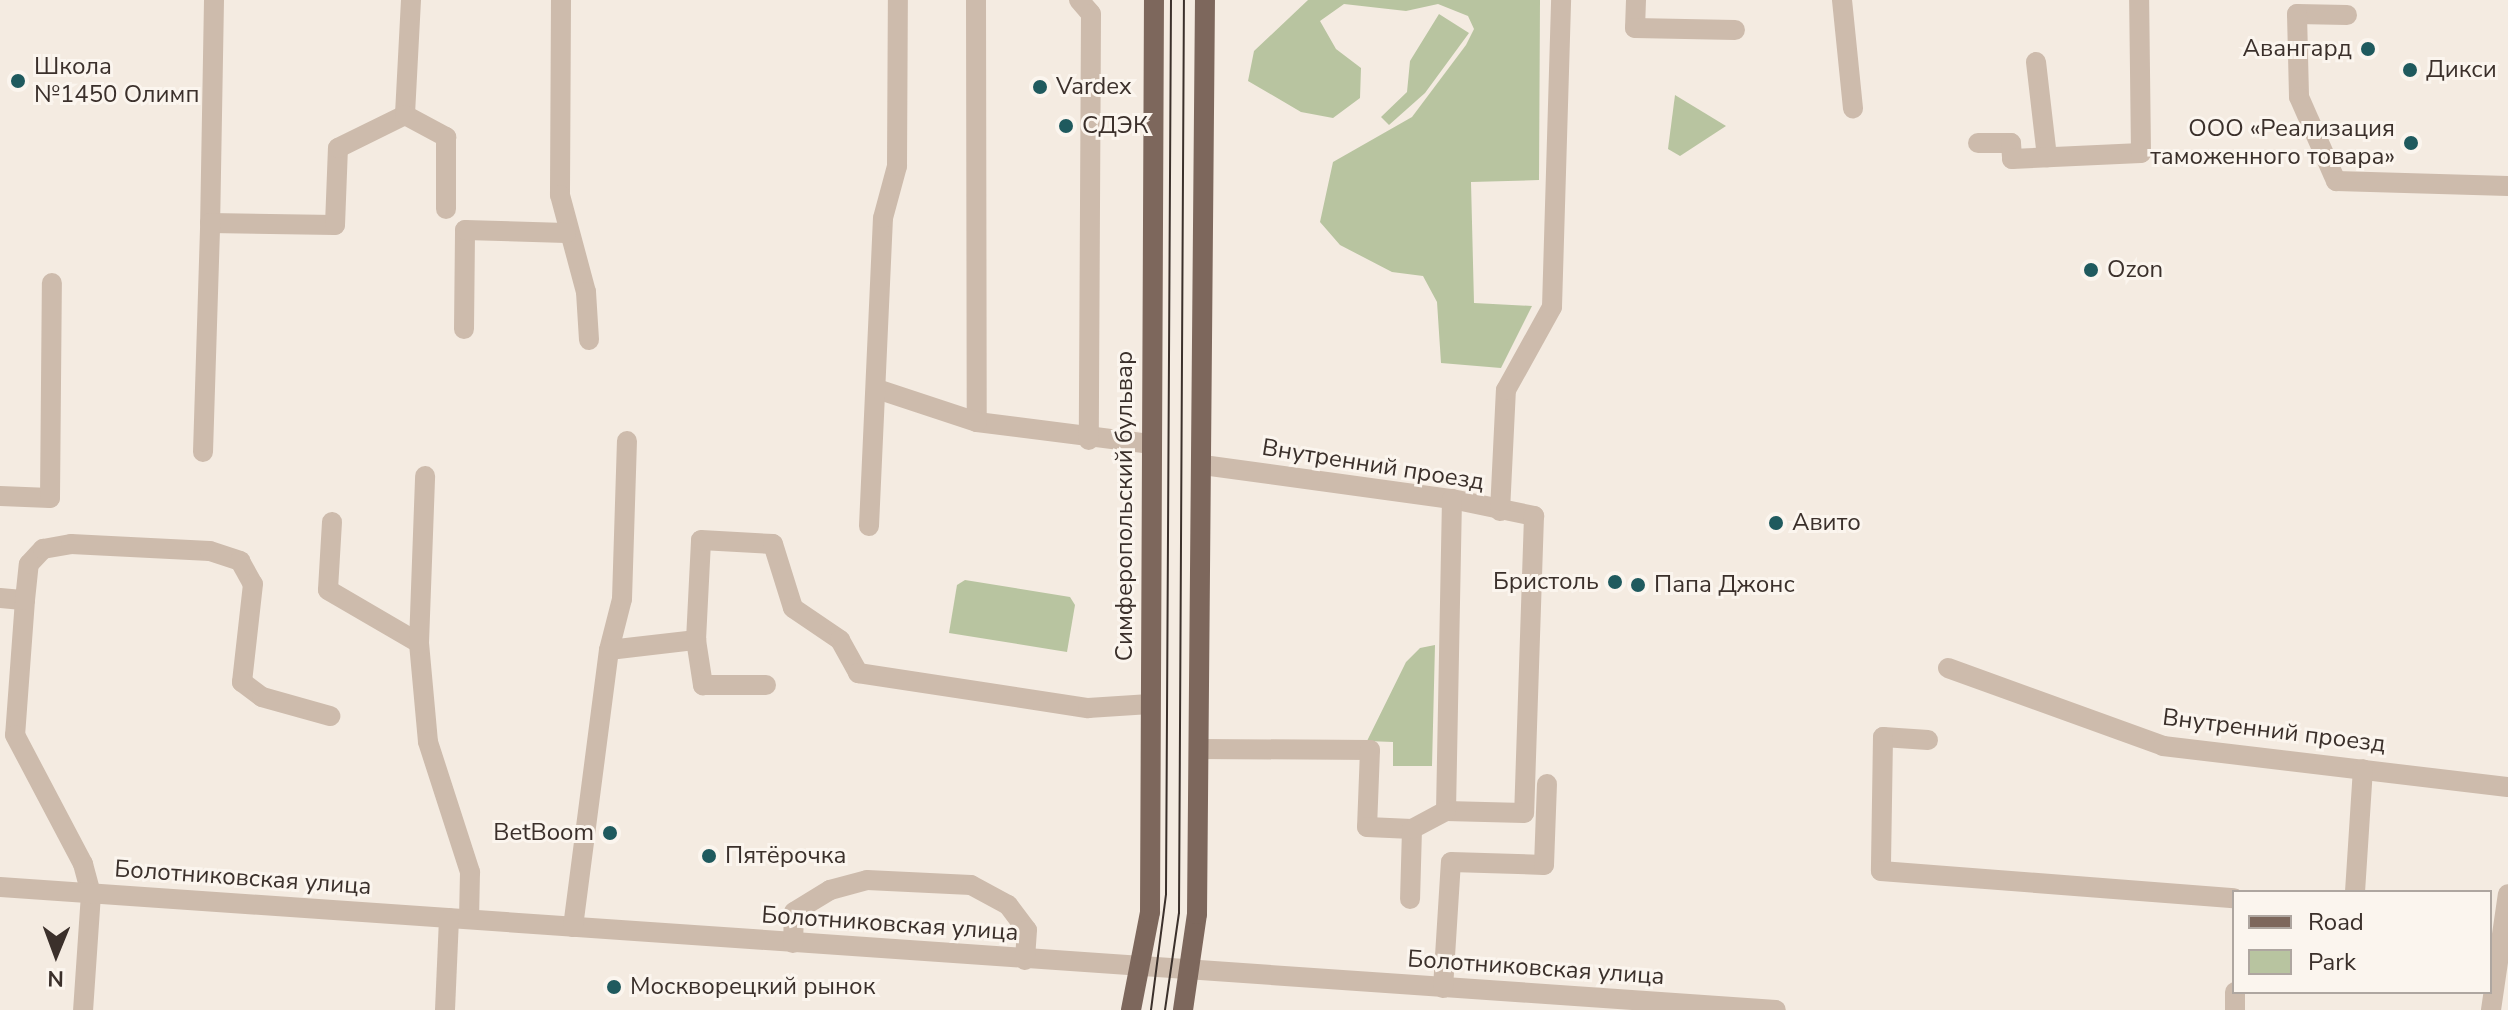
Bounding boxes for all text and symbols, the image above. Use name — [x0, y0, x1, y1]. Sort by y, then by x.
place label: Авангард — [2243, 35, 2352, 63]
marker: Авангард — [2359, 40, 2377, 58]
place label: Школа №1450 Олимп — [34, 53, 199, 109]
place label: Дикси — [2426, 56, 2497, 84]
marker: Дикси — [2401, 61, 2419, 79]
marker: Школа №1450 Олимп — [9, 72, 27, 90]
place label: Vardex — [1056, 73, 1132, 101]
marker: Vardex — [1031, 78, 1049, 96]
place label: СДЭК — [1082, 112, 1148, 140]
place label: ООО «Реализация таможенного товара» — [2150, 115, 2395, 171]
marker: СДЭК — [1057, 117, 1075, 135]
marker: ООО «Реализация таможенного товара» — [2402, 134, 2420, 152]
place label: Ozon — [2107, 256, 2163, 284]
marker: Ozon — [2082, 261, 2100, 279]
street label: Симферопольский бульвар — [1111, 351, 1139, 661]
street label: Внутренний проезд — [1260, 433, 1486, 497]
place label: Авито — [1792, 509, 1861, 537]
marker: Авито — [1767, 514, 1785, 532]
place label: Бристоль — [1493, 568, 1599, 596]
place label: Папа Джонс — [1654, 571, 1795, 599]
marker: Бристоль — [1606, 573, 1624, 591]
marker: Папа Джонс — [1629, 576, 1647, 594]
street label: Внутренний проезд — [2161, 703, 2387, 759]
place label: BetBoom — [493, 819, 594, 847]
marker: BetBoom — [601, 824, 619, 842]
place label: Пятёрочка — [725, 842, 846, 870]
marker: Пятёрочка — [700, 847, 718, 865]
street label: Болотниковская улица — [114, 855, 372, 901]
legend — [2232, 890, 2492, 994]
street label: Болотниковская улица — [761, 901, 1019, 947]
text: Road — [2308, 906, 2364, 938]
north arrow — [16, 914, 96, 994]
street label: Болотниковская улица — [1407, 945, 1665, 991]
text: Park — [2308, 946, 2356, 978]
text: N — [47, 963, 64, 993]
place label: Москворецкий рынок — [630, 973, 875, 1001]
marker: Москворецкий рынок — [605, 978, 623, 996]

